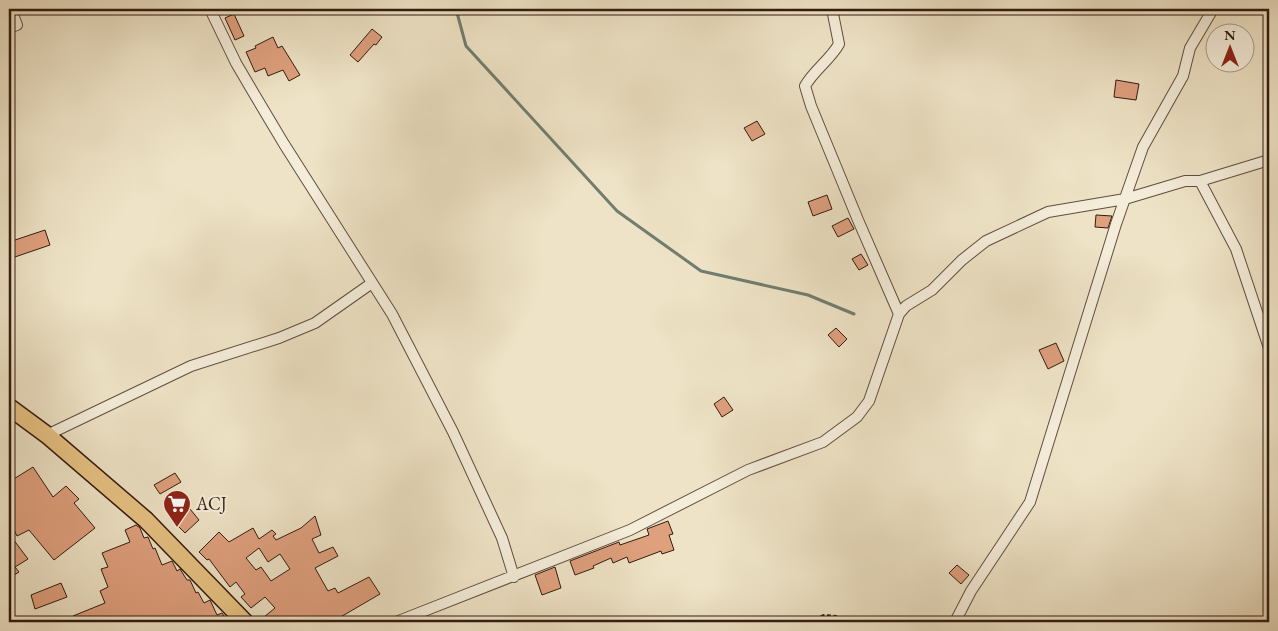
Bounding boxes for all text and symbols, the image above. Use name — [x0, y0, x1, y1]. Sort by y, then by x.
north arrow — [1206, 22, 1256, 72]
text: N — [1224, 26, 1236, 44]
supermarket icon: ACJ — [162, 489, 192, 528]
place label: ACJ — [195, 492, 227, 515]

